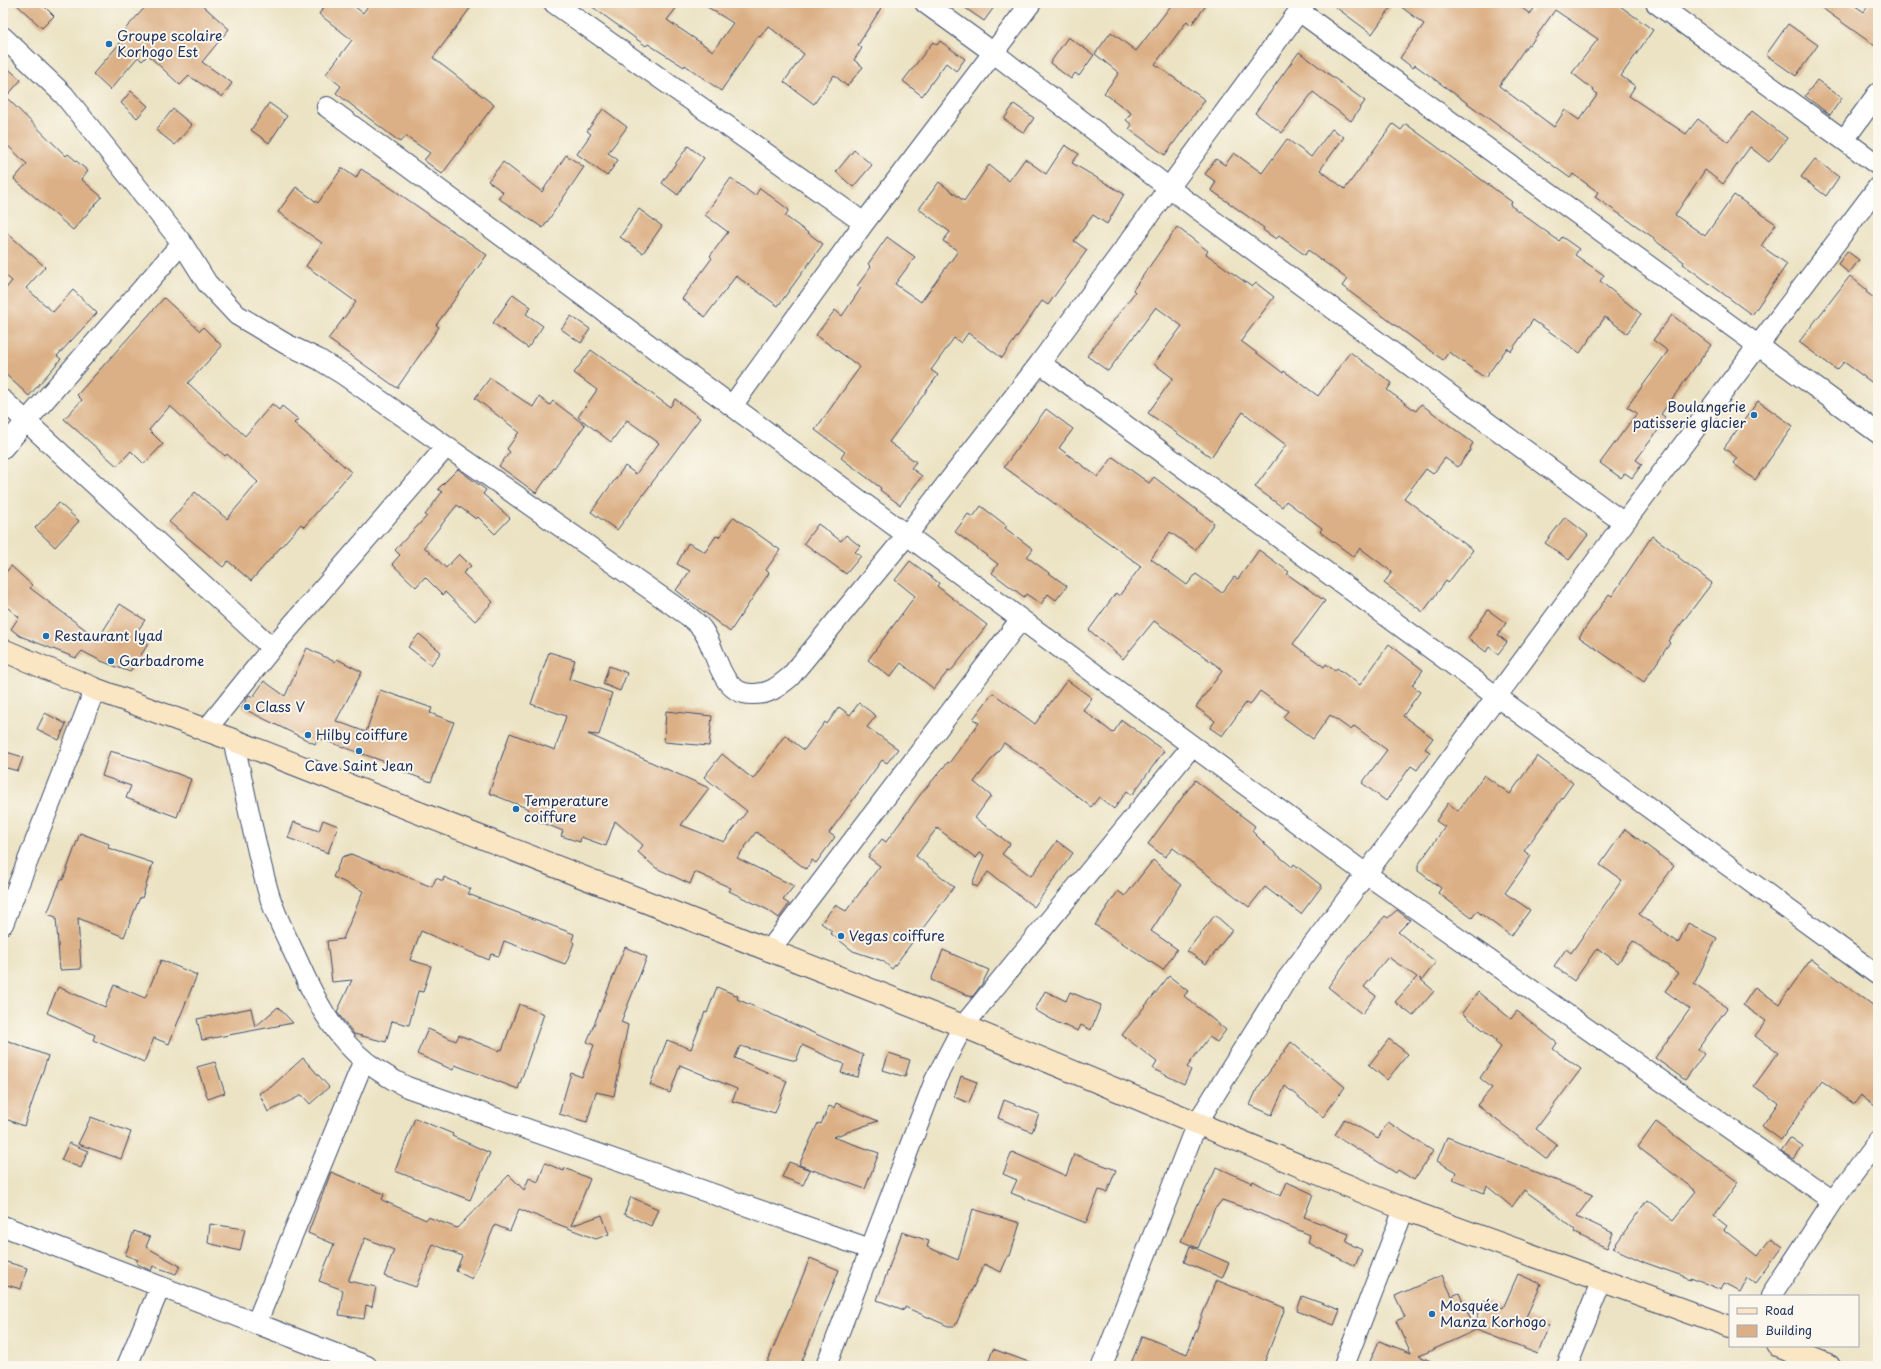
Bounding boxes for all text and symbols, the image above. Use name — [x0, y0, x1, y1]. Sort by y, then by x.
place label: Groupe scolaire Korhogo Est — [117, 25, 223, 62]
marker: Groupe scolaire Korhogo Est — [104, 39, 114, 49]
place label: Boulangerie patisserie glacier — [1633, 396, 1747, 433]
marker: Boulangerie patisserie glacier — [1749, 410, 1759, 420]
place label: Restaurant Iyad — [54, 625, 163, 646]
marker: Restaurant Iyad — [41, 631, 51, 641]
place label: Garbadrome — [119, 650, 204, 671]
marker: Garbadrome — [106, 656, 116, 666]
place label: Class V — [255, 696, 305, 717]
marker: Class V — [242, 702, 252, 712]
place label: Hilby coiffure — [316, 724, 408, 745]
marker: Hilby coiffure — [303, 730, 313, 740]
marker: Cave Saint Jean — [354, 746, 364, 756]
place label: Cave Saint Jean — [305, 755, 413, 776]
place label: Temperature coiffure — [524, 790, 609, 827]
marker: Temperature coiffure — [511, 804, 521, 814]
place label: Vegas coiffure — [849, 925, 945, 946]
marker: Vegas coiffure — [836, 931, 846, 941]
place label: Mosquée Manza Korhogo — [1440, 1295, 1547, 1332]
legend — [1729, 1295, 1859, 1347]
text: Road — [1765, 1301, 1794, 1319]
marker: Mosquée Manza Korhogo — [1427, 1309, 1437, 1319]
text: Building — [1765, 1321, 1812, 1339]

